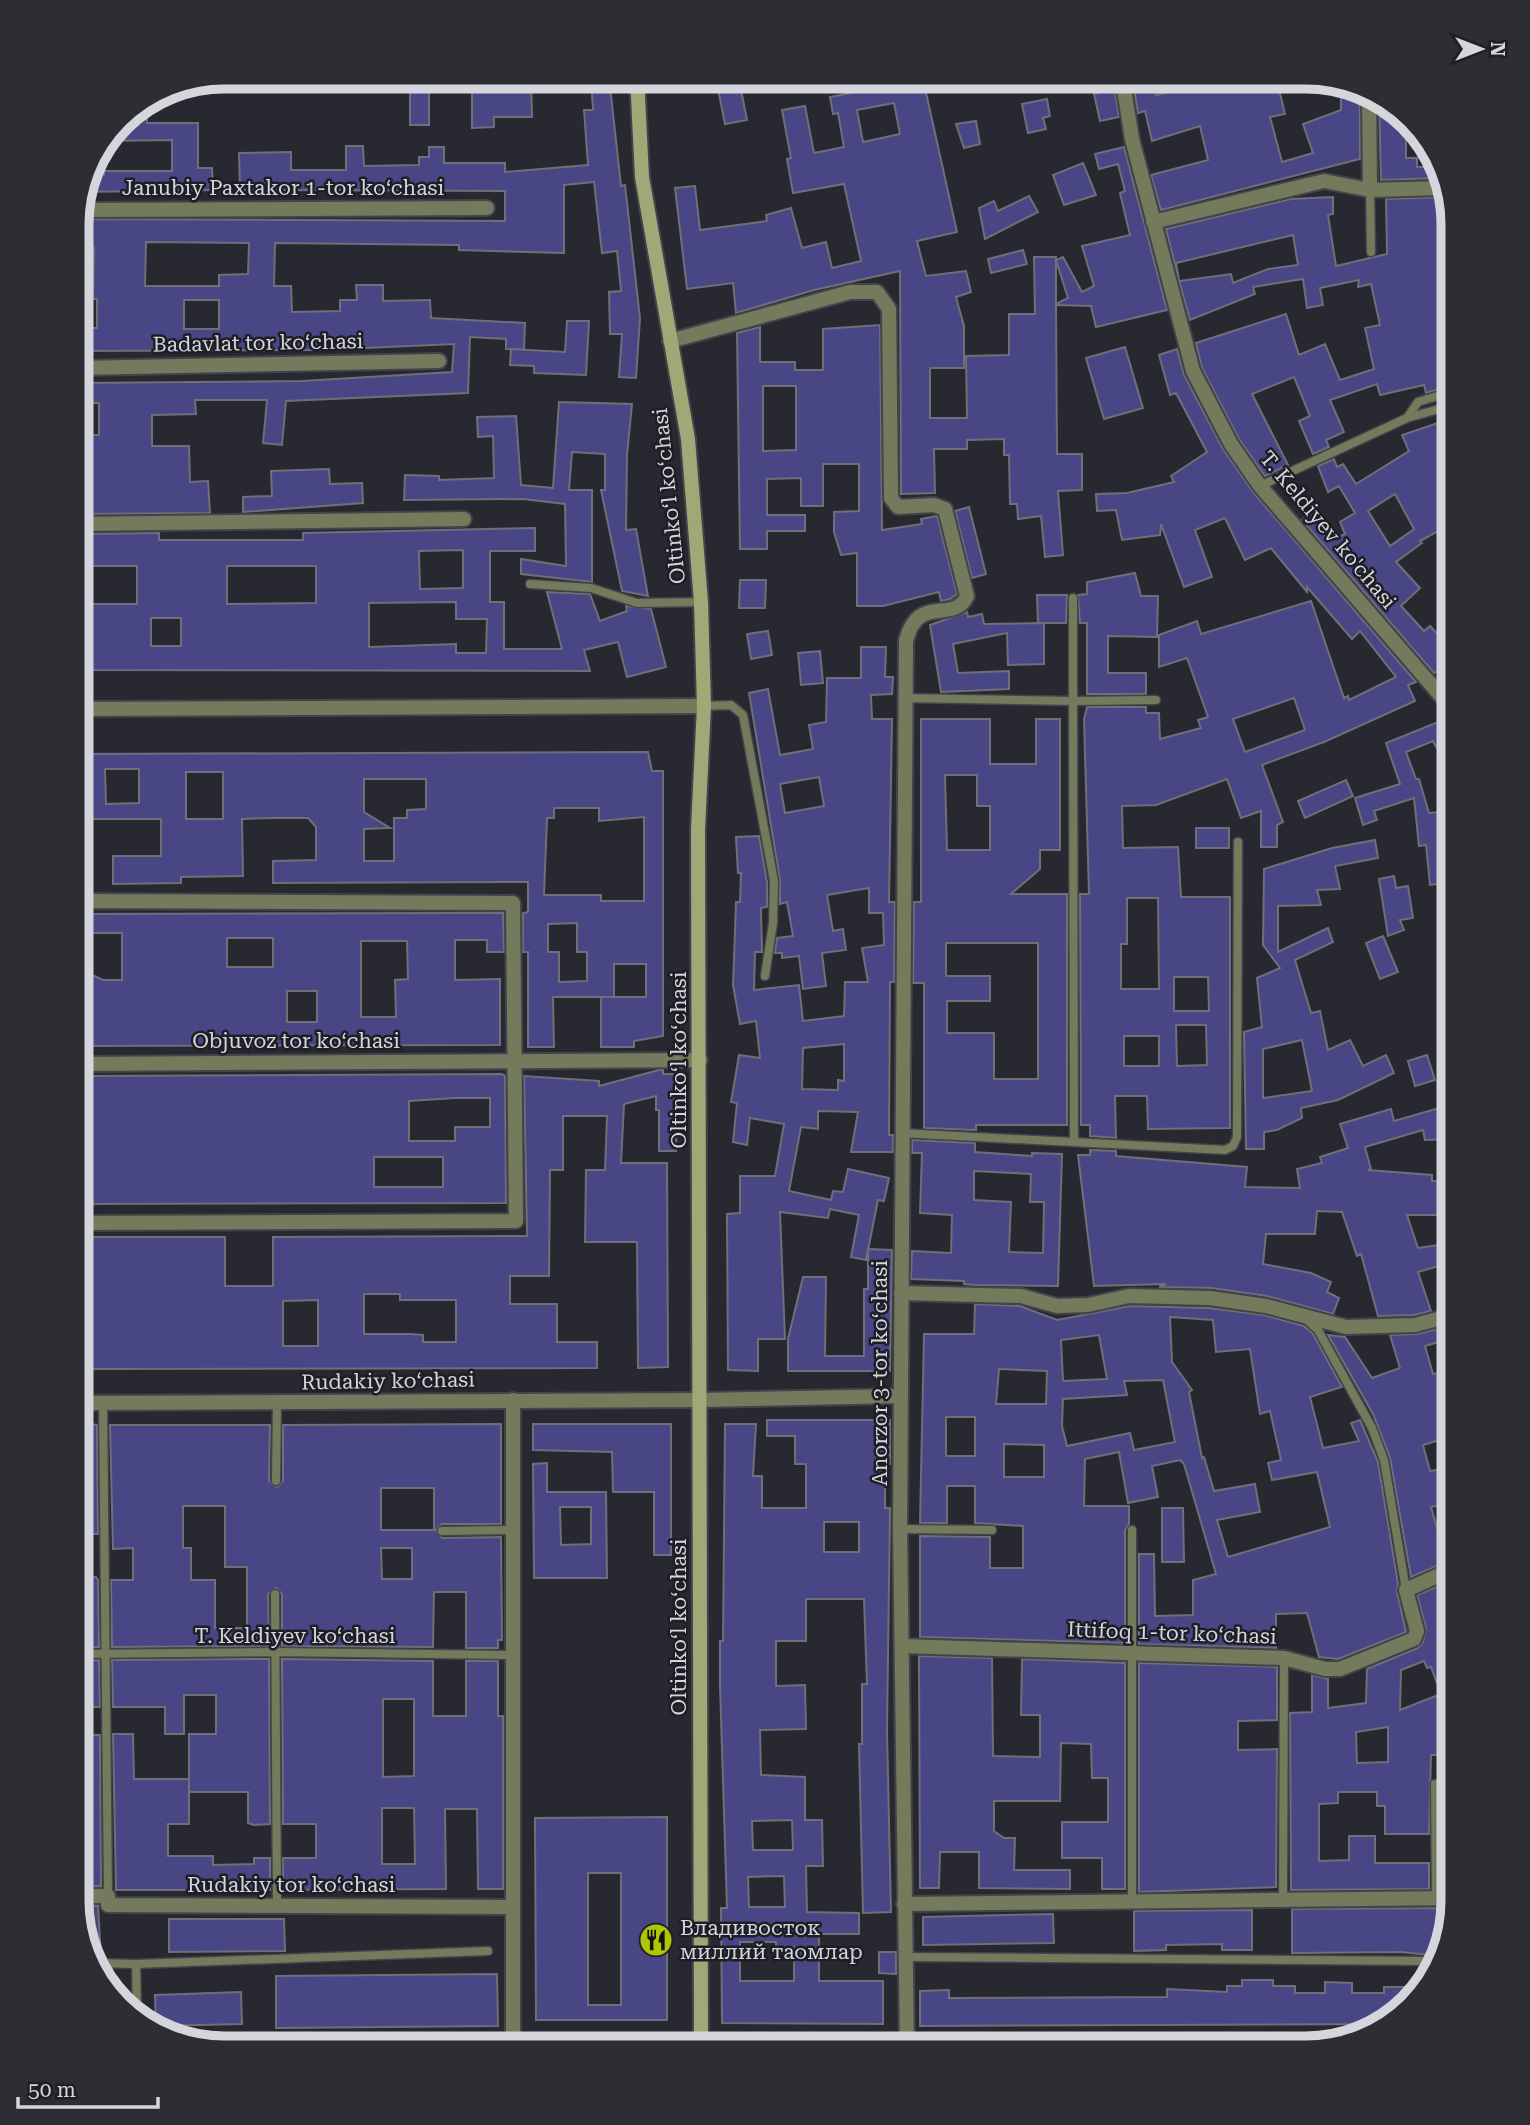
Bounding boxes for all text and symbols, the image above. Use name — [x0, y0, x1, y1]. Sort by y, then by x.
north arrow — [1446, 14, 1516, 84]
text: N — [1486, 42, 1509, 57]
street label: Janubiy Paxtakor 1-tor koʻchasi — [122, 176, 445, 200]
street label: Badavlat tor koʻchasi — [152, 329, 364, 357]
street label: Oltinkoʻl koʻchasi — [648, 406, 690, 585]
street label: T. Keldiyev ko'chasi — [1255, 446, 1401, 614]
street label: Oltinkoʻl koʻchasi — [667, 971, 691, 1149]
street label: Objuvoz tor koʻchasi — [192, 1029, 400, 1053]
street label: Anorzor 3-tor koʻchasi — [868, 1260, 892, 1486]
street label: Rudakiy koʻchasi — [301, 1367, 475, 1395]
street label: Oltinkoʻl koʻchasi — [667, 1538, 691, 1716]
street label: Ittifoq 1-tor koʻchasi — [1067, 1617, 1277, 1649]
street label: T. Keldiyev koʻchasi — [195, 1624, 396, 1648]
street label: Rudakiy tor koʻchasi — [187, 1873, 395, 1897]
place label: Владивосток миллий таомлар — [680, 1916, 863, 1964]
restaurant icon: Владивосток миллий таомлар — [637, 1921, 675, 1959]
scale bar — [18, 2066, 158, 2110]
text: 50 m — [28, 2078, 76, 2102]

